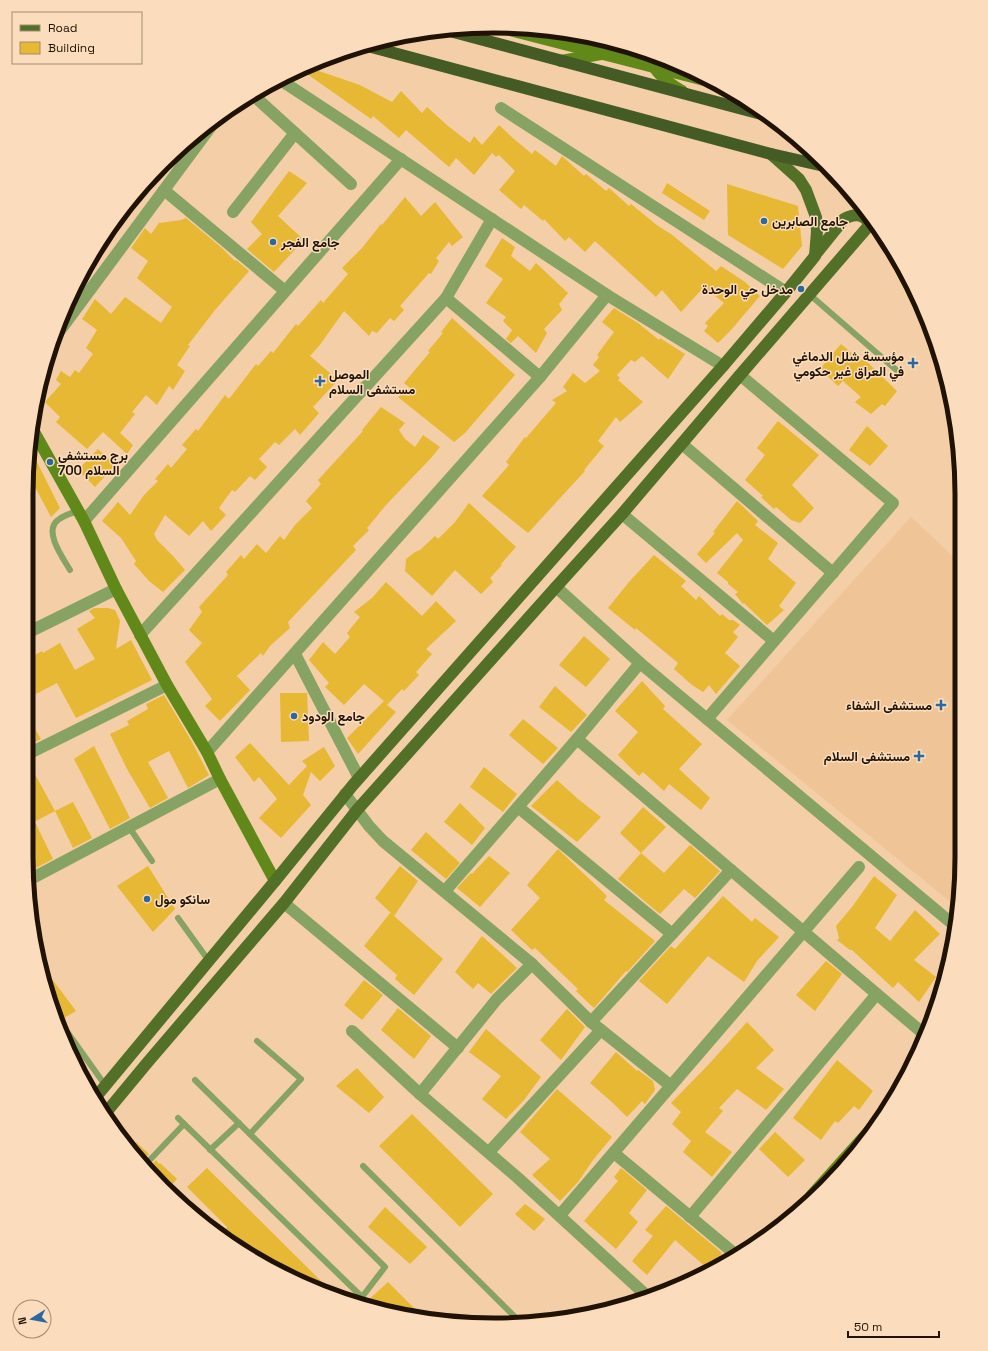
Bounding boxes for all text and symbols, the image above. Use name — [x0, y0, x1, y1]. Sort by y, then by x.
legend — [12, 12, 142, 64]
text: Road — [48, 20, 77, 36]
text: Building — [48, 40, 95, 56]
place label: جامع الصابرين — [772, 213, 848, 231]
marker: جامع الصابرين — [759, 216, 769, 226]
place label: جامع الفجر — [280, 234, 340, 252]
marker: جامع الفجر — [268, 237, 278, 247]
place label: مدخل حي الوحدة — [702, 281, 793, 300]
marker: مدخل حي الوحدة — [796, 284, 806, 294]
place label: مؤسسة شلل الدماغي في العراق غير حكومي — [792, 348, 904, 382]
marker: مؤسسة شلل الدماغي في العراق غير حكومي — [907, 357, 919, 369]
place label: الموصل مستشفى السلام — [329, 366, 415, 398]
marker: الموصل مستشفى السلام — [314, 375, 326, 387]
place label: برج مستشفى السلام 700 — [58, 447, 128, 479]
marker: برج مستشفى السلام 700 — [45, 457, 55, 467]
place label: مستشفى الشفاء — [846, 697, 932, 714]
marker: مستشفى الشفاء — [935, 699, 947, 711]
place label: جامع الودود — [302, 708, 365, 726]
marker: جامع الودود — [289, 711, 299, 721]
place label: مستشفى السلام — [824, 748, 910, 765]
marker: مستشفى السلام — [913, 750, 925, 762]
place label: سانكو مول — [155, 891, 210, 908]
marker: سانكو مول — [142, 894, 152, 904]
north arrow — [12, 1299, 52, 1339]
scale bar — [848, 1313, 939, 1339]
text: N — [15, 1316, 30, 1326]
text: 50 m — [854, 1319, 882, 1335]

